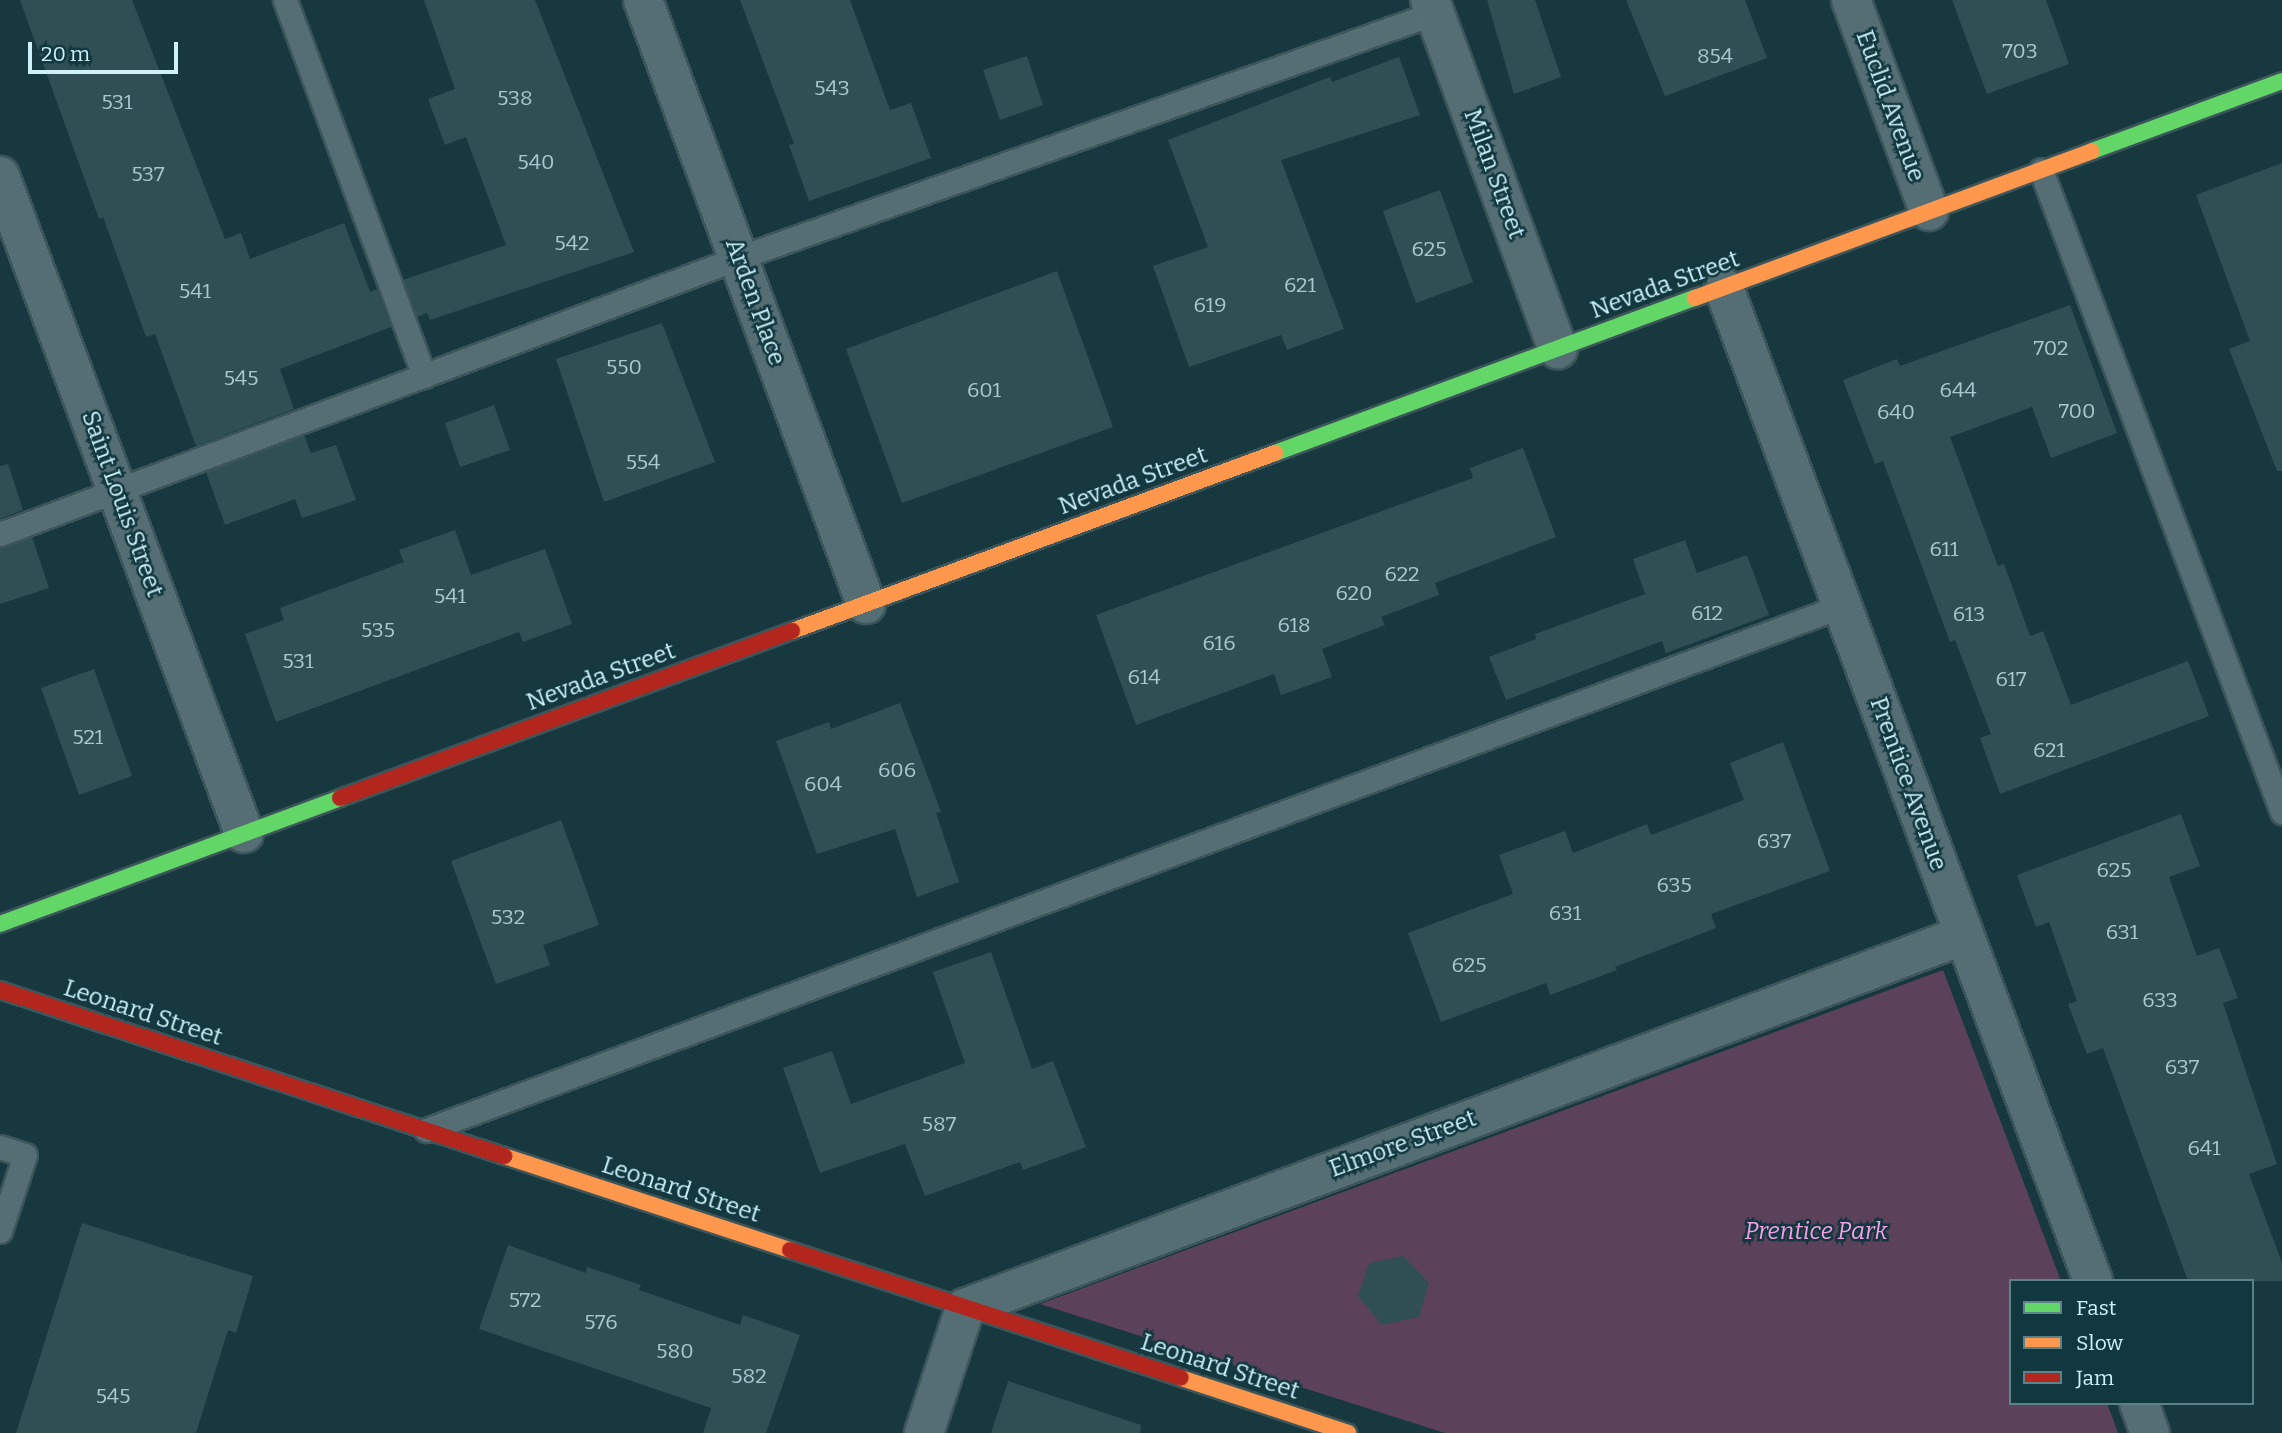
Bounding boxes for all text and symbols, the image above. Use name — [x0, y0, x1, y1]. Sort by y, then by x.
street label: Euclid Avenue — [1849, 26, 1931, 186]
scale bar — [32, 28, 182, 72]
house number: 703 — [2002, 38, 2038, 64]
text: 20 m — [41, 41, 90, 67]
house number: 854 — [1697, 43, 1733, 69]
house number: 543 — [814, 75, 850, 101]
house number: 538 — [497, 85, 533, 111]
house number: 531 — [101, 89, 133, 115]
street label: Milan Street — [1457, 105, 1531, 243]
house number: 540 — [518, 149, 554, 175]
house number: 537 — [131, 161, 165, 187]
house number: 542 — [555, 230, 589, 256]
street label: Arden Place — [719, 235, 791, 369]
house number: 625 — [1412, 236, 1446, 262]
street label: Nevada Street — [1587, 245, 1743, 325]
house number: 621 — [1284, 272, 1316, 298]
house number: 541 — [179, 278, 211, 304]
house number: 619 — [1194, 292, 1226, 318]
house number: 702 — [2033, 335, 2069, 361]
house number: 550 — [606, 354, 642, 380]
house number: 545 — [224, 365, 258, 391]
house number: 601 — [967, 377, 1001, 403]
house number: 644 — [1939, 377, 1977, 403]
house number: 700 — [2058, 398, 2096, 424]
house number: 640 — [1877, 399, 1915, 425]
street label: Saint Louis Street — [75, 407, 169, 601]
street label: Nevada Street — [1055, 441, 1211, 521]
house number: 554 — [626, 449, 660, 475]
house number: 611 — [1929, 536, 1959, 562]
house number: 622 — [1385, 561, 1419, 587]
house number: 620 — [1335, 580, 1373, 606]
house number: 541 — [434, 583, 466, 609]
house number: 612 — [1691, 600, 1723, 626]
house number: 613 — [1953, 601, 1985, 627]
house number: 618 — [1277, 612, 1311, 638]
house number: 535 — [361, 617, 395, 643]
house number: 616 — [1203, 630, 1235, 656]
street label: Nevada Street — [523, 637, 679, 717]
house number: 531 — [282, 648, 314, 674]
house number: 614 — [1128, 664, 1160, 690]
house number: 617 — [1996, 666, 2026, 692]
street label: Prentice Avenue — [1863, 693, 1953, 875]
house number: 521 — [73, 724, 103, 750]
house number: 621 — [2033, 737, 2065, 763]
house number: 606 — [878, 757, 916, 783]
house number: 604 — [804, 771, 842, 797]
house number: 637 — [1757, 828, 1791, 854]
house number: 625 — [2097, 857, 2131, 883]
house number: 635 — [1656, 872, 1692, 898]
house number: 631 — [1549, 900, 1581, 926]
house number: 532 — [491, 904, 525, 930]
house number: 631 — [2106, 919, 2138, 945]
house number: 625 — [1452, 952, 1486, 978]
street label: Leonard Street — [60, 974, 226, 1052]
house number: 633 — [2142, 987, 2178, 1013]
house number: 637 — [2165, 1054, 2199, 1080]
street label: Elmore Street — [1326, 1104, 1480, 1184]
house number: 587 — [922, 1111, 956, 1137]
house number: 641 — [2187, 1135, 2221, 1161]
street label: Leonard Street — [598, 1151, 764, 1229]
park label: Prentice Park — [1745, 1218, 1887, 1246]
legend — [2009, 1279, 2254, 1405]
house number: 572 — [509, 1287, 541, 1313]
text: Fast — [2076, 1295, 2116, 1321]
house number: 576 — [584, 1309, 618, 1335]
street label: Leonard Street — [1137, 1328, 1303, 1406]
text: Slow — [2076, 1330, 2123, 1356]
house number: 580 — [656, 1338, 694, 1364]
house number: 582 — [731, 1363, 767, 1389]
text: Jam — [2076, 1365, 2114, 1391]
house number: 545 — [96, 1383, 130, 1409]

